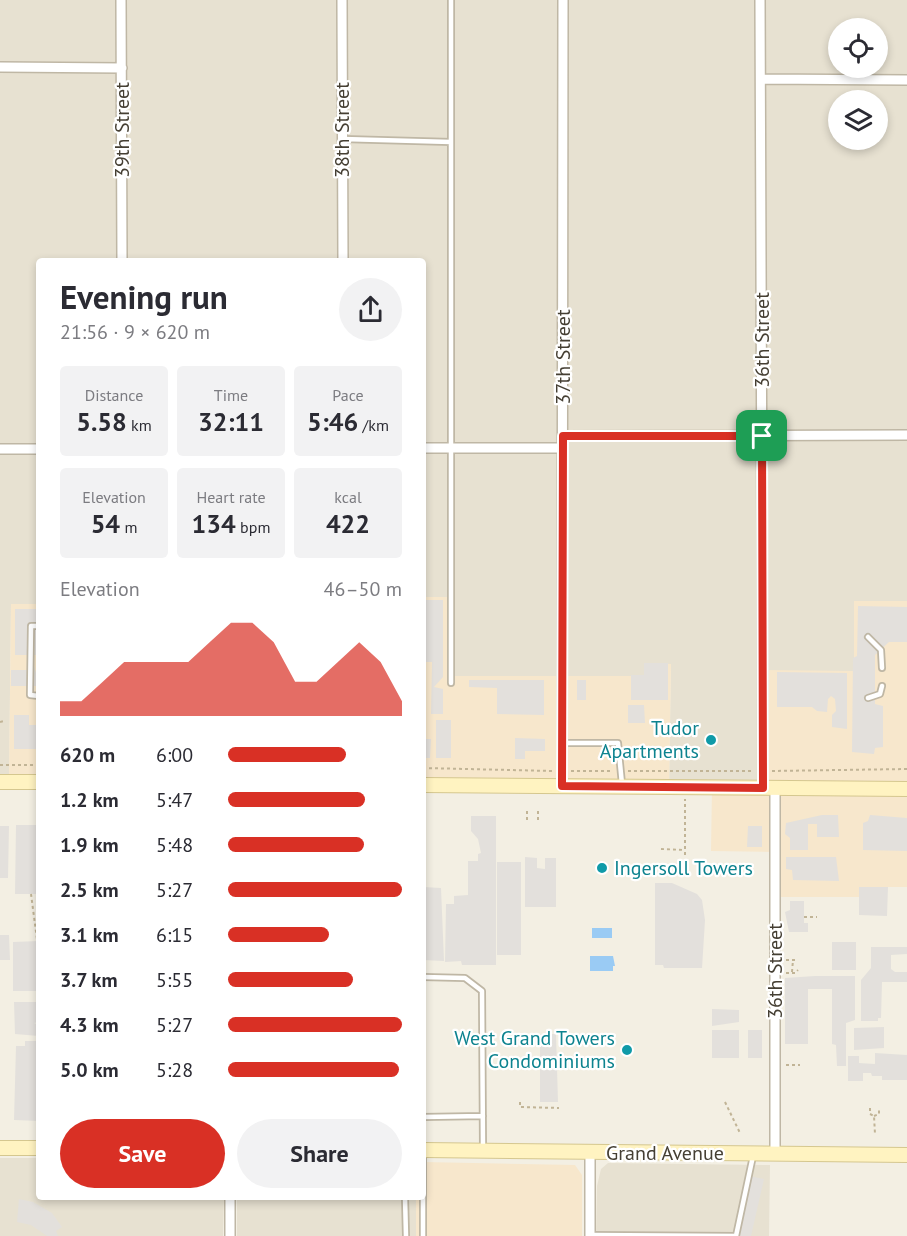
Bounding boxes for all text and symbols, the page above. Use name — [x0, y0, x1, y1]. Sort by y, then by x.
map controls — [828, 18, 888, 150]
button: locate — [828, 18, 888, 78]
street label: 39th Street — [109, 82, 135, 178]
street label: 38th Street — [329, 82, 355, 178]
button: layers — [828, 90, 888, 150]
text: Evening run — [60, 275, 228, 318]
button: share — [339, 278, 402, 341]
street label: 36th Street — [749, 292, 775, 388]
street label: 37th Street — [550, 309, 576, 405]
text: 21:56 · 9 × 620 m — [60, 319, 210, 345]
text: Distance — [85, 385, 143, 405]
text: Time — [214, 385, 248, 405]
text: Pace — [332, 385, 364, 405]
text: 5.58 — [76, 405, 127, 438]
text: 32:11 — [198, 405, 264, 438]
text: 5:46 — [307, 405, 358, 438]
pin — [736, 410, 787, 461]
text: km — [127, 415, 152, 435]
text: /km — [358, 415, 389, 435]
icon: arrive — [745, 419, 778, 452]
text: Elevation — [82, 487, 146, 507]
text: Heart rate — [196, 487, 266, 507]
text: kcal — [334, 487, 362, 507]
text: 54 — [91, 507, 120, 540]
text: 134 — [192, 507, 236, 540]
text: 422 — [326, 507, 370, 540]
text: m — [120, 517, 137, 537]
text: bpm — [236, 517, 270, 537]
text: Elevation — [60, 576, 140, 602]
text: 46–50 m — [324, 576, 402, 602]
place label: Tudor Apartments — [600, 715, 699, 764]
marker: Tudor Apartments — [704, 733, 718, 747]
text: 620 m — [60, 742, 115, 768]
text: 6:00 — [156, 742, 193, 768]
text: 1.2 km — [60, 787, 119, 813]
text: 5:47 — [156, 787, 193, 813]
text: 1.9 km — [60, 832, 119, 858]
text: 5:48 — [156, 832, 193, 858]
place label: Ingersoll Towers — [614, 855, 753, 881]
marker: Ingersoll Towers — [595, 861, 609, 875]
text: 2.5 km — [60, 877, 119, 903]
text: 5:27 — [156, 877, 193, 903]
text: 3.1 km — [60, 922, 119, 948]
text: 6:15 — [156, 922, 193, 948]
street label: 36th Street — [762, 923, 788, 1019]
text: 3.7 km — [60, 967, 118, 993]
text: 5:55 — [156, 967, 193, 993]
text: 4.3 km — [60, 1012, 119, 1038]
text: 5:27 — [156, 1012, 193, 1038]
place label: West Grand Towers Condominiums — [454, 1025, 615, 1074]
marker: West Grand Towers Condominiums — [620, 1043, 634, 1057]
text: 5.0 km — [60, 1057, 119, 1083]
text: 5:28 — [156, 1057, 193, 1083]
button: Save — [60, 1119, 225, 1188]
button: Share — [237, 1119, 402, 1188]
street label: Grand Avenue — [606, 1140, 724, 1166]

